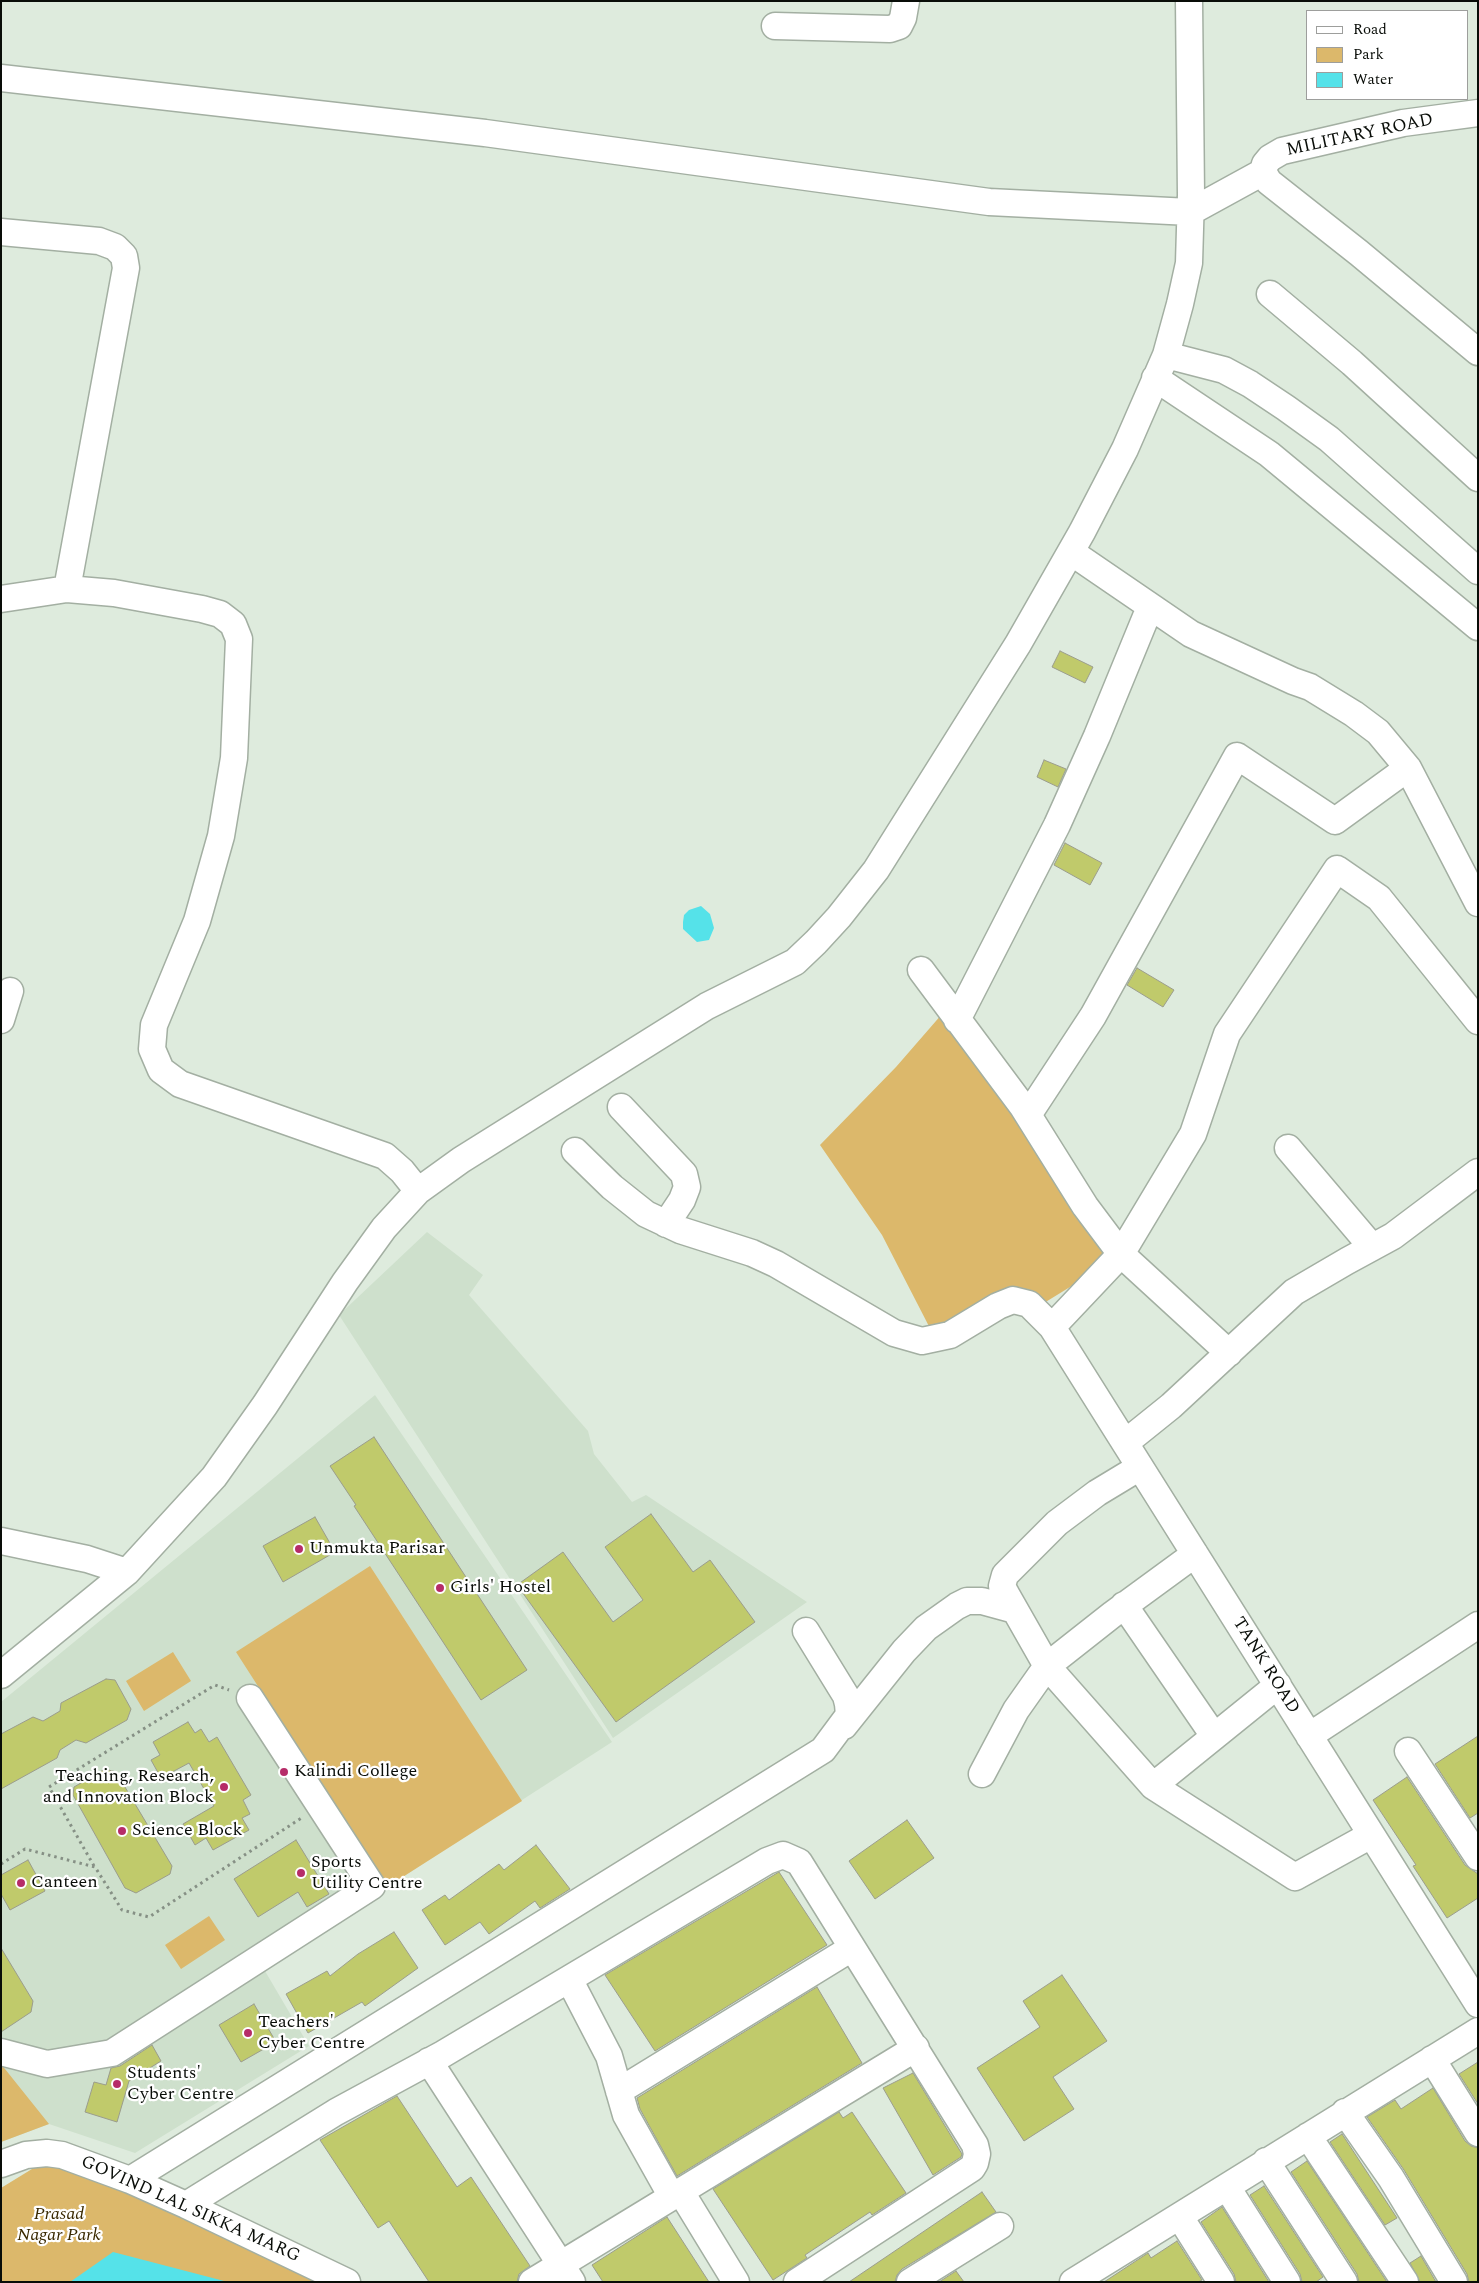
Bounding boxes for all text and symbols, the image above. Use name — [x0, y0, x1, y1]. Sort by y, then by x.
legend — [1306, 10, 1469, 100]
text: Road — [1353, 18, 1387, 41]
text: Park — [1353, 43, 1384, 66]
text: Water — [1353, 68, 1393, 91]
street label: MILITARY ROAD — [1285, 110, 1435, 162]
place label: Unmukta Parisar — [309, 1538, 445, 1560]
marker: Unmukta Parisar — [293, 1543, 305, 1555]
place label: Girls' Hostel — [450, 1577, 551, 1599]
marker: Girls' Hostel — [434, 1582, 446, 1594]
street label: TANK ROAD — [1227, 1614, 1303, 1718]
place label: Kalindi College — [294, 1761, 417, 1783]
place label: Teaching, Research, and Innovation Block — [43, 1766, 214, 1808]
marker: Kalindi College — [278, 1766, 290, 1778]
marker: Teaching, Research, and Innovation Block — [218, 1781, 230, 1793]
place label: Science Block — [132, 1820, 243, 1842]
marker: Science Block — [116, 1825, 128, 1837]
place label: Sports Utility Centre — [311, 1852, 422, 1895]
marker: Sports Utility Centre — [295, 1867, 307, 1879]
place label: Canteen — [31, 1872, 98, 1894]
marker: Canteen — [15, 1877, 27, 1889]
place label: Teachers' Cyber Centre — [258, 2012, 365, 2054]
marker: Teachers' Cyber Centre — [242, 2027, 254, 2039]
place label: Students' Cyber Centre — [127, 2063, 234, 2106]
marker: Students' Cyber Centre — [111, 2078, 123, 2090]
street label: GOVIND LAL SIKKA MARG — [77, 2152, 303, 2268]
park label: Prasad Nagar Park — [17, 2204, 101, 2246]

